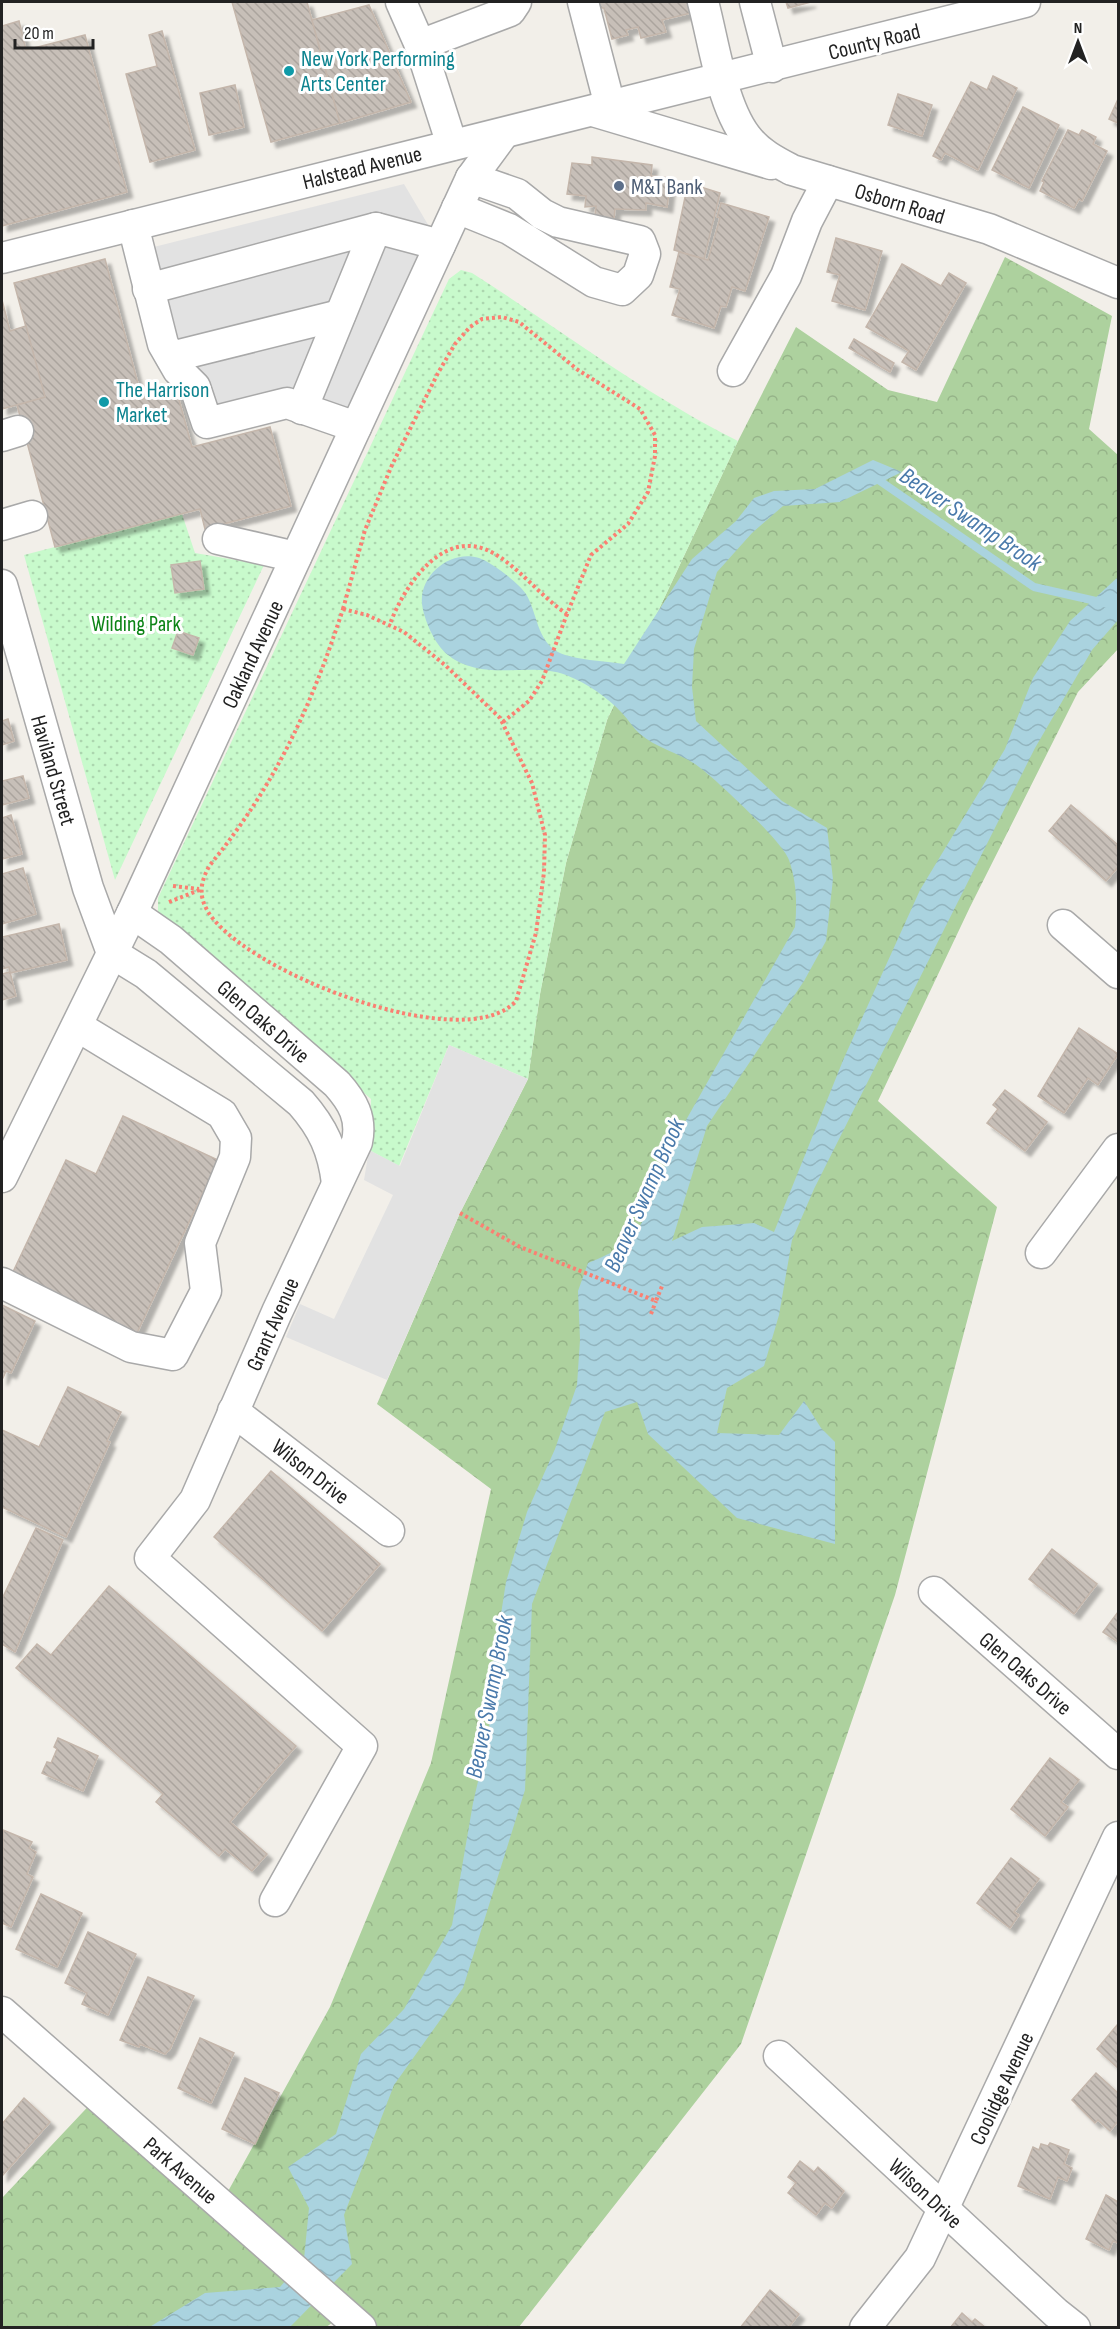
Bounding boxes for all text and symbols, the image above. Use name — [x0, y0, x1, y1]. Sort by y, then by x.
scale bar — [15, 12, 93, 50]
north arrow — [1048, 12, 1108, 72]
street label: County Road — [826, 18, 923, 67]
text: N — [1074, 19, 1082, 38]
text: 20 m — [24, 23, 54, 44]
place label: New York Performing Arts Center — [300, 46, 455, 98]
marker: New York Performing Arts Center — [282, 64, 296, 78]
street label: Halstead Avenue — [300, 141, 425, 196]
place label: M&T Bank — [631, 174, 703, 201]
street label: Osborn Road — [851, 178, 948, 231]
marker: M&T Bank — [612, 179, 626, 193]
place label: The Harrison Market — [116, 377, 209, 429]
marker: The Harrison Market — [97, 395, 111, 409]
water label: Beaver Swamp Brook — [894, 461, 1048, 578]
street label: Oakland Avenue — [217, 596, 290, 713]
park label: Wilding Park — [91, 611, 181, 638]
street label: Haviland Street — [24, 712, 81, 829]
street label: Glen Oaks Drive — [211, 975, 315, 1070]
water label: Beaver Swamp Brook — [598, 1113, 692, 1277]
street label: Grant Avenue — [241, 1274, 306, 1375]
street label: Wilson Drive — [266, 1434, 354, 1511]
water label: Beaver Swamp Brook — [460, 1612, 520, 1781]
street label: Glen Oaks Drive — [973, 1627, 1077, 1722]
street label: Coolidge Avenue — [964, 2028, 1040, 2149]
street label: Park Avenue — [137, 2132, 223, 2211]
street label: Wilson Drive — [883, 2153, 967, 2235]

